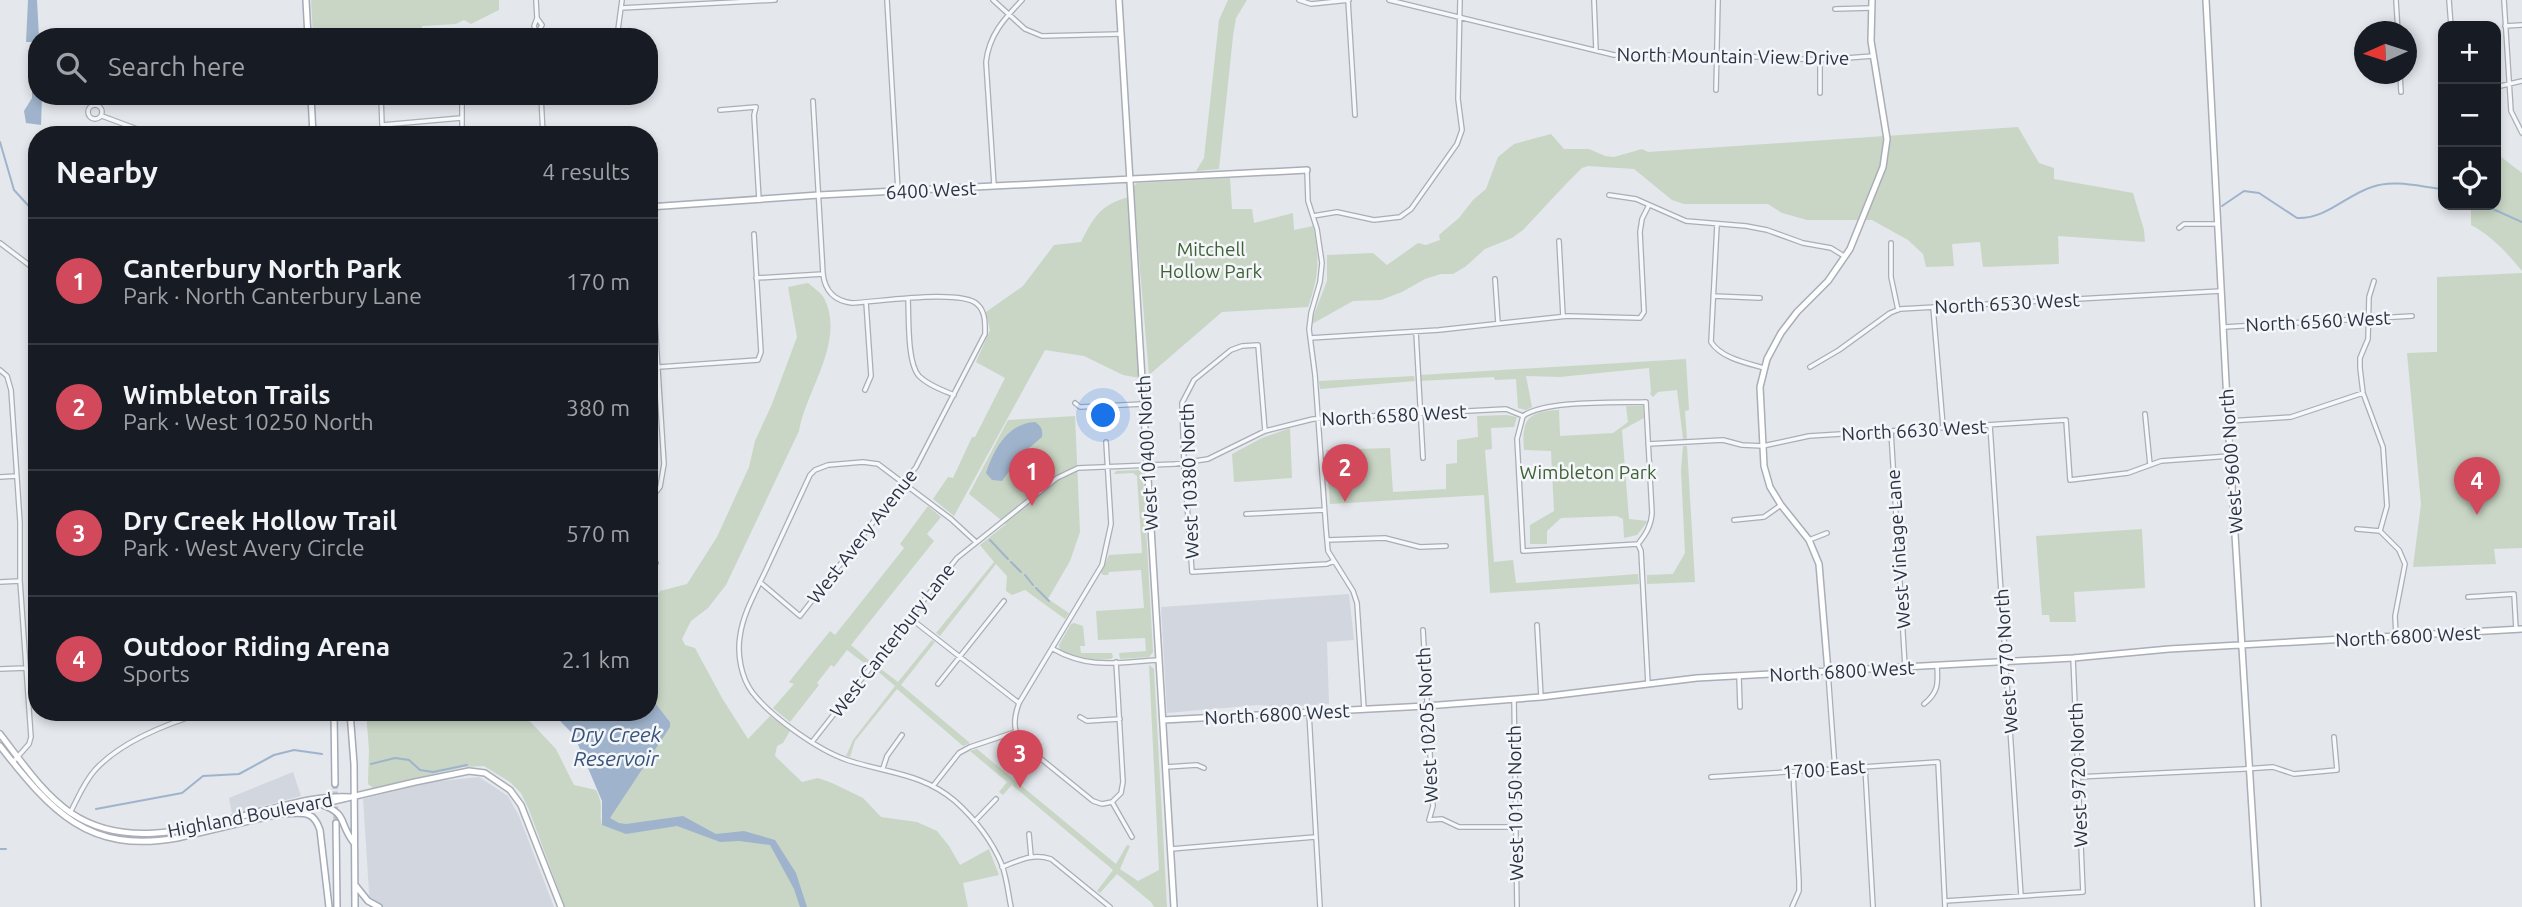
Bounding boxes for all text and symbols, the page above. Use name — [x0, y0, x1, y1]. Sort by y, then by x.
north arrow — [2354, 21, 2417, 84]
map controls — [2438, 21, 2501, 210]
button: + — [2438, 21, 2501, 84]
search box — [28, 28, 658, 105]
street label: North Mountain View Drive — [1616, 43, 1850, 69]
icon: search — [52, 48, 90, 86]
text: Search here — [108, 52, 245, 81]
button: − — [2438, 84, 2501, 147]
button: locate — [2438, 147, 2501, 210]
text: Nearby — [56, 155, 158, 189]
text: 4 results — [542, 159, 630, 184]
street label: 6400 West — [885, 177, 977, 203]
park label: Mitchell Hollow Park — [1160, 238, 1263, 282]
text: Canterbury North Park — [123, 254, 402, 283]
text: 1 — [73, 269, 85, 294]
text: 170 m — [566, 269, 630, 294]
text: Park · North Canterbury Lane — [123, 283, 422, 308]
street label: North 6530 West — [1934, 288, 2081, 318]
street label: North 6560 West — [2245, 306, 2392, 336]
street label: West 10400 North — [1132, 375, 1162, 531]
text: Wimbleton Trails — [123, 380, 330, 409]
street label: West 9600 North — [2215, 388, 2247, 534]
text: 2 — [73, 395, 85, 420]
text: 380 m — [566, 395, 630, 420]
your location — [1086, 398, 1120, 432]
street label: North 6580 West — [1321, 400, 1468, 430]
street label: West 10380 North — [1175, 403, 1203, 559]
text: Park · West 10250 North — [123, 409, 374, 434]
street label: North 6630 West — [1841, 415, 1988, 445]
pin: 2 — [1322, 444, 1368, 502]
pin: 1 — [1009, 448, 1055, 506]
pin: 4 — [2454, 457, 2500, 515]
park label: Wimbleton Park — [1519, 461, 1657, 483]
street label: West Avery Avenue — [803, 464, 921, 608]
street label: West Vintage Lane — [1881, 469, 1915, 629]
text: Dry Creek Hollow Trail — [123, 506, 397, 535]
text: 3 — [73, 521, 85, 546]
text: 570 m — [566, 521, 630, 546]
text: Park · West Avery Circle — [123, 535, 365, 560]
street label: West Canterbury Lane — [825, 559, 959, 721]
street label: West 9770 North — [1990, 588, 2022, 734]
street label: North 6800 West — [2335, 621, 2482, 651]
text: Outdoor Riding Arena — [123, 632, 390, 661]
text: 4 — [73, 647, 85, 672]
text: 2.1 km — [562, 647, 630, 672]
street label: West 10205 North — [1412, 647, 1442, 803]
street label: North 6800 West — [1769, 656, 1916, 686]
text: Sports — [123, 661, 190, 686]
street label: North 6800 West — [1204, 699, 1351, 729]
street label: West 9720 North — [2064, 702, 2092, 848]
water label: Dry Creek Reservoir — [571, 722, 662, 770]
street label: West 10150 North — [1503, 725, 1527, 881]
pin: 3 — [997, 730, 1043, 788]
street label: 1700 East — [1782, 755, 1867, 783]
street label: Highland Boulevard — [166, 788, 334, 842]

